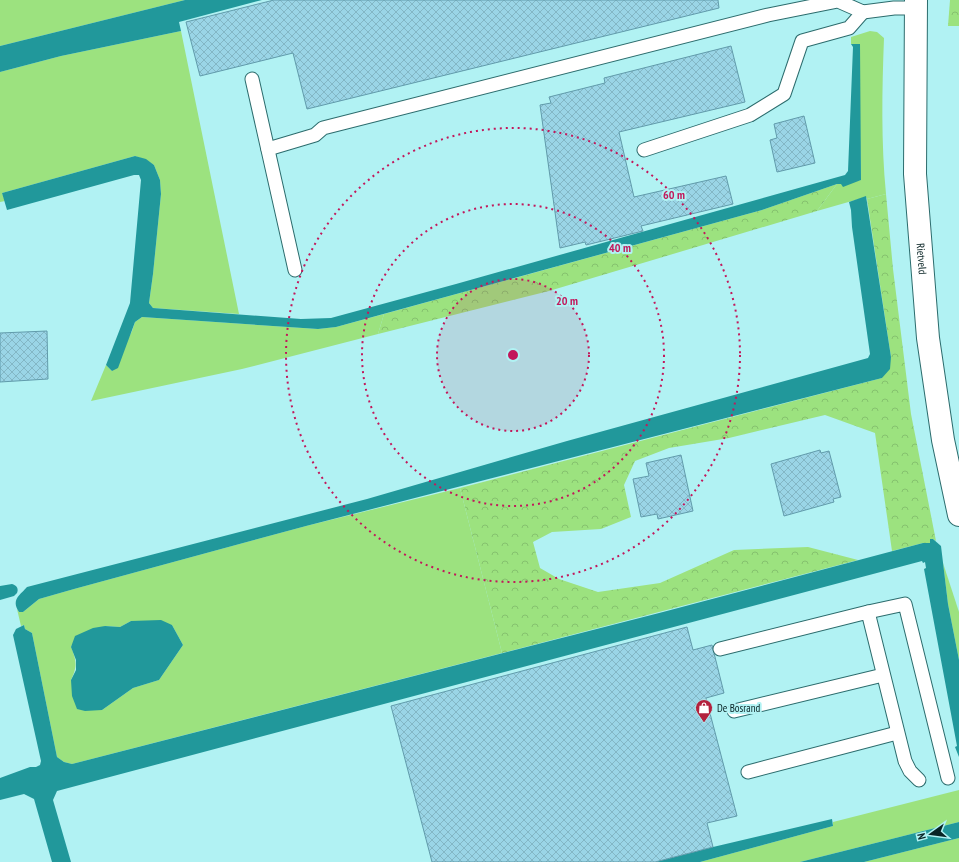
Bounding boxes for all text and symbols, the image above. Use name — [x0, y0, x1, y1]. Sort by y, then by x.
text: 60 m — [663, 187, 685, 202]
text: 40 m — [609, 240, 631, 255]
street label: Rietveld — [913, 243, 930, 275]
text: 20 m — [556, 293, 578, 308]
centre of rings — [506, 348, 520, 362]
shop icon: De Bosrand — [694, 698, 714, 723]
place label: De Bosrand — [717, 701, 761, 715]
north arrow — [911, 814, 951, 854]
text: N — [914, 832, 929, 841]

